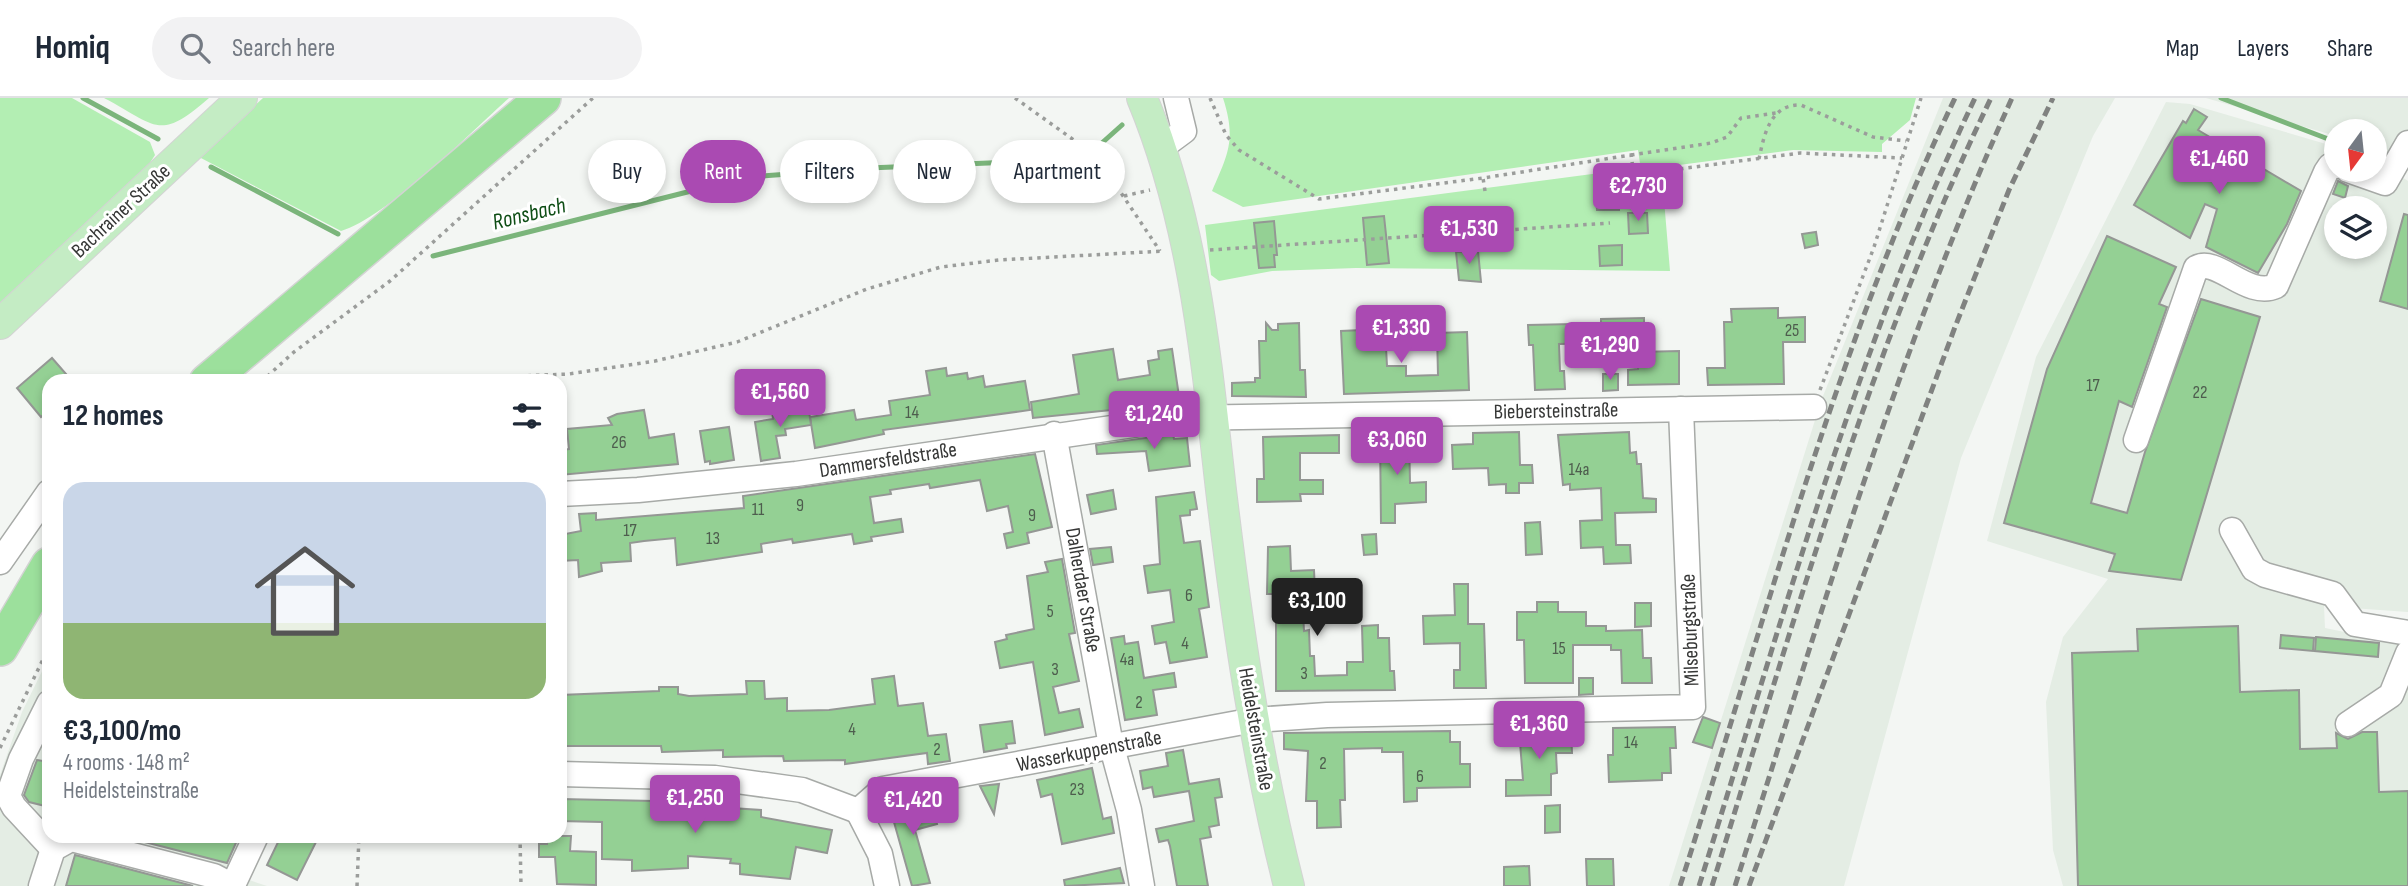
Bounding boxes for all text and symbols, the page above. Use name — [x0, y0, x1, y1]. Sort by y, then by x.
search box — [152, 17, 642, 80]
text: Homiq — [35, 28, 110, 68]
icon: search — [176, 29, 214, 67]
text: Search here — [232, 33, 335, 64]
text: Map — [2166, 34, 2199, 63]
text: Layers — [2237, 34, 2289, 63]
text: Share — [2327, 34, 2373, 63]
north arrow — [2324, 119, 2387, 182]
map controls — [2324, 119, 2387, 259]
pin: €1,460 — [2162, 136, 2276, 196]
chip: Buy — [588, 140, 666, 203]
chip: Rent — [680, 140, 766, 203]
chip: Filters — [780, 140, 879, 203]
chip: New — [893, 140, 976, 203]
chip: Apartment — [990, 140, 1125, 203]
text: €1,460 — [2189, 145, 2249, 173]
street label: Bachrainer Straße — [66, 159, 176, 263]
pin: €2,730 — [1581, 164, 1695, 223]
text: €2,730 — [1609, 172, 1667, 200]
water label: Ronsbach — [489, 191, 569, 237]
button: layers — [2324, 196, 2387, 259]
pin: €1,530 — [1412, 206, 1526, 266]
text: €1,530 — [1440, 215, 1498, 243]
pin: €1,330 — [1344, 306, 1458, 365]
text: €1,330 — [1372, 314, 1430, 342]
house number: 25 — [1785, 320, 1799, 341]
pin: €1,290 — [1553, 322, 1667, 382]
text: €1,290 — [1581, 331, 1639, 359]
pin: €1,560 — [723, 370, 837, 429]
house number: 17 — [2086, 375, 2101, 396]
text: €1,560 — [751, 378, 809, 406]
house number: 22 — [2193, 382, 2207, 403]
pin: €1,240 — [1097, 392, 1211, 451]
icon: filters — [508, 397, 546, 435]
street label: Biebersteinstraße — [1493, 397, 1619, 425]
text: 12 homes — [63, 398, 164, 434]
text: €1,240 — [1125, 400, 1183, 428]
house number: 14 — [905, 402, 919, 423]
pin: €3,060 — [1340, 418, 1454, 477]
text: €3,060 — [1367, 426, 1427, 454]
house number: 26 — [611, 432, 627, 453]
street label: Dammersfeldstraße — [818, 437, 958, 483]
house number: 14a — [1569, 459, 1589, 480]
house number: 9 — [796, 495, 804, 516]
house number: 11 — [752, 499, 765, 520]
house number: 9 — [1028, 505, 1036, 526]
house number: 17 — [623, 520, 638, 541]
street label: Dalherdaer Straße — [1060, 526, 1106, 654]
icon: home — [242, 528, 368, 654]
house number: 13 — [706, 528, 720, 549]
street label: Milseburgstraße — [1676, 573, 1704, 687]
pin: €3,100 — [1260, 578, 1374, 638]
house number: 6 — [1185, 585, 1193, 606]
text: €3,100 — [1288, 587, 1346, 615]
house number: 5 — [1046, 601, 1054, 622]
house number: 4 — [1181, 633, 1189, 654]
house number: 15 — [1552, 638, 1566, 659]
house number: 4a — [1120, 649, 1134, 670]
house number: 3 — [1051, 659, 1059, 680]
house number: 3 — [1300, 663, 1308, 684]
street label: Heidelsteinstraße — [1233, 666, 1279, 792]
house number: 2 — [1135, 692, 1143, 713]
pin: €1,360 — [1482, 702, 1596, 761]
text: €1,360 — [1510, 710, 1568, 738]
text: €3,100/mo — [63, 713, 181, 749]
house number: 4 — [848, 719, 856, 740]
street label: Wasserkuppenstraße — [1014, 725, 1164, 777]
house number: 14 — [1624, 732, 1638, 753]
house number: 2 — [933, 739, 941, 760]
text: 4 rooms · 148 m² — [63, 749, 190, 777]
house number: 2 — [1319, 753, 1327, 774]
house number: 6 — [1416, 766, 1424, 787]
pin: €1,250 — [638, 776, 752, 835]
text: Heidelsteinstraße — [63, 777, 199, 805]
pin: €1,420 — [856, 778, 970, 837]
house number: 23 — [1070, 779, 1085, 800]
text: €1,250 — [666, 784, 724, 812]
text: €1,420 — [884, 786, 942, 814]

